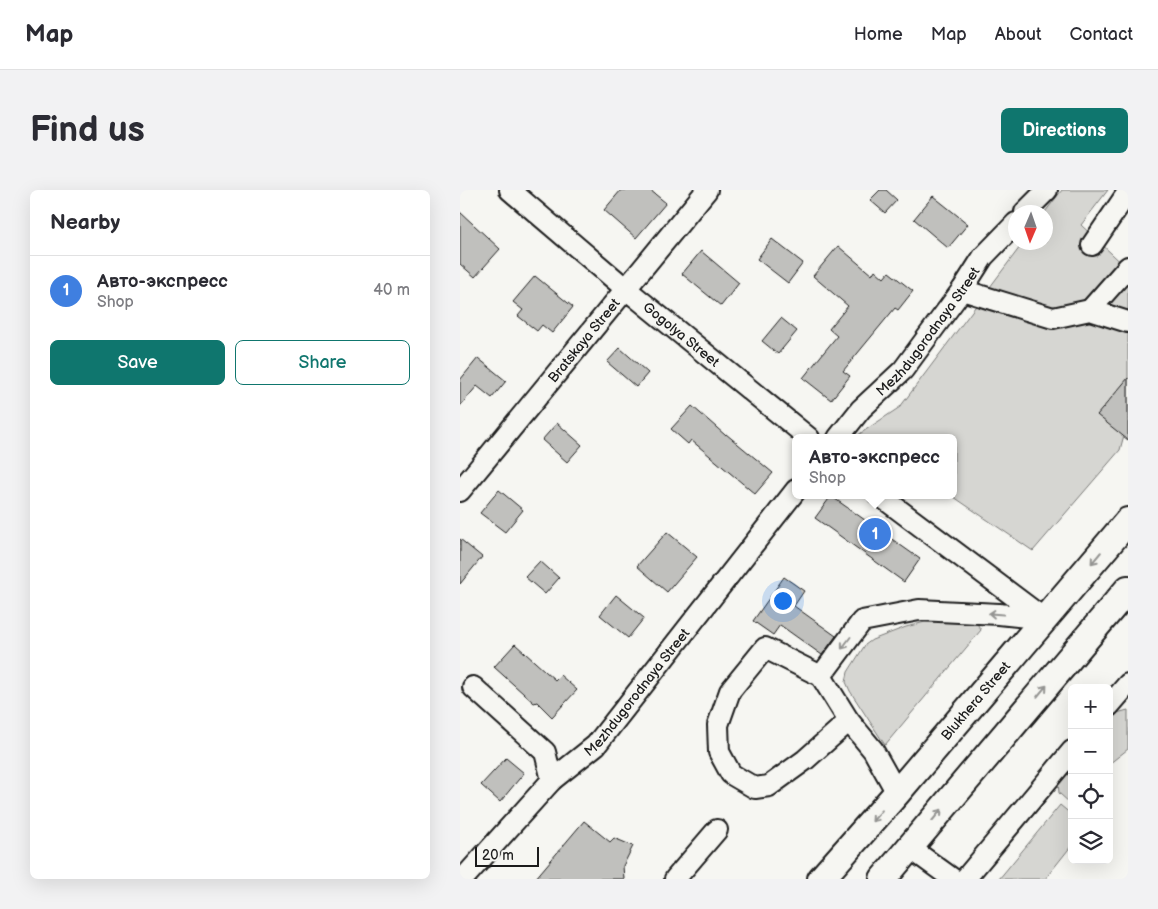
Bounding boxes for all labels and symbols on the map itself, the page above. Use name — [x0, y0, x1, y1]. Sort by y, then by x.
north arrow — [1008, 205, 1053, 250]
street label: Mezhdugorodnaya Street — [872, 263, 983, 399]
street label: Bratskaya Street — [544, 294, 624, 386]
street label: Gogolya Street — [640, 298, 724, 371]
pin: 1 — [859, 515, 891, 553]
one-way arrow — [1091, 552, 1102, 565]
your location — [770, 588, 796, 614]
one-way arrow — [989, 609, 1005, 618]
street label: Mezhdugorodnaya Street — [581, 624, 693, 760]
one-way arrow — [841, 636, 851, 650]
street label: Blukhera Street — [937, 657, 1014, 744]
one-way arrow — [1036, 685, 1047, 698]
one-way arrow — [871, 809, 882, 822]
one-way arrow — [932, 809, 943, 822]
scale bar — [475, 844, 539, 867]

